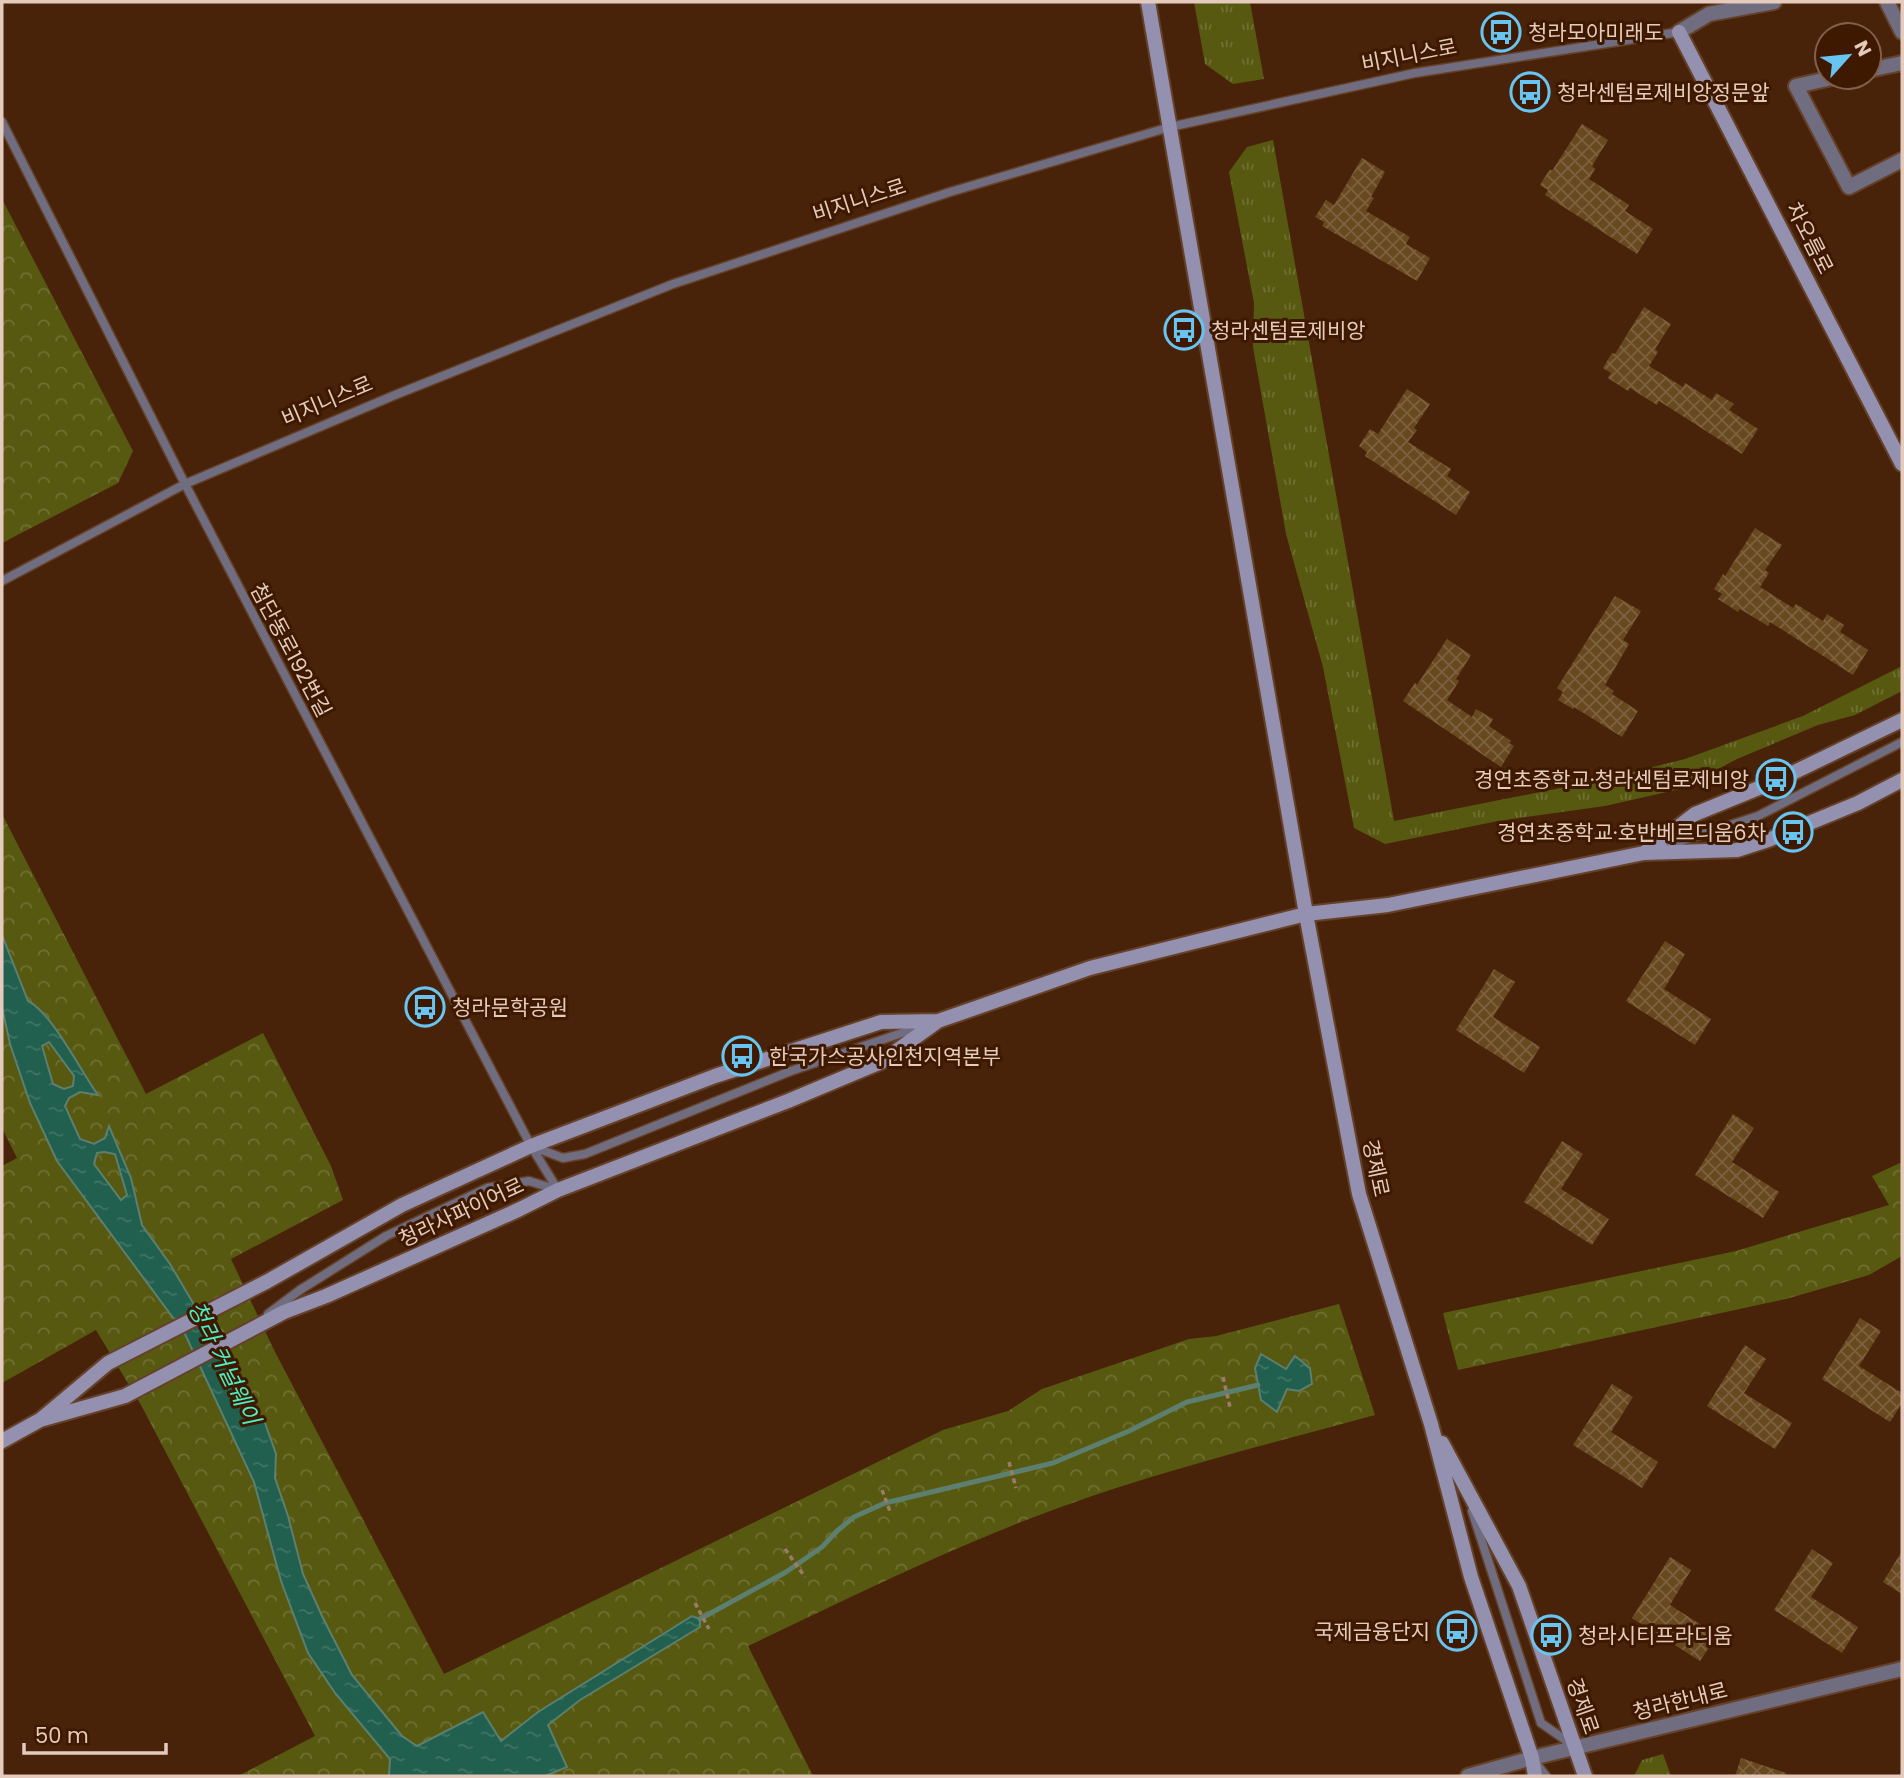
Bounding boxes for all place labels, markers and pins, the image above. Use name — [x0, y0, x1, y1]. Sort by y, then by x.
bus stop icon: 청라모아미래도 — [1480, 11, 1522, 53]
place label: 청라모아미래도 — [1528, 18, 1663, 47]
bus stop icon: 청라센텀로제비앙정문앞 — [1509, 71, 1551, 113]
place label: 청라센텀로제비앙정문앞 — [1557, 78, 1770, 107]
bus stop icon: 청라센텀로제비앙 — [1163, 309, 1205, 351]
place label: 청라센텀로제비앙 — [1211, 316, 1366, 345]
bus stop icon: 경연초중학교·청라센텀로제비앙 — [1755, 758, 1797, 800]
place label: 경연초중학교·청라센텀로제비앙 — [1474, 765, 1749, 794]
bus stop icon: 경연초중학교·호반베르디움6차 — [1772, 811, 1814, 853]
place label: 경연초중학교·호반베르디움6차 — [1497, 818, 1766, 847]
bus stop icon: 청라문학공원 — [404, 986, 446, 1028]
place label: 청라문학공원 — [452, 993, 568, 1022]
bus stop icon: 한국가스공사인천지역본부 — [721, 1035, 763, 1077]
place label: 한국가스공사인천지역본부 — [769, 1042, 1001, 1071]
bus stop icon: 국제금융단지 — [1436, 1610, 1478, 1652]
bus stop icon: 청라시티프라디움 — [1530, 1614, 1572, 1656]
place label: 국제금융단지 — [1314, 1617, 1430, 1646]
place label: 청라시티프라디움 — [1578, 1621, 1733, 1650]

